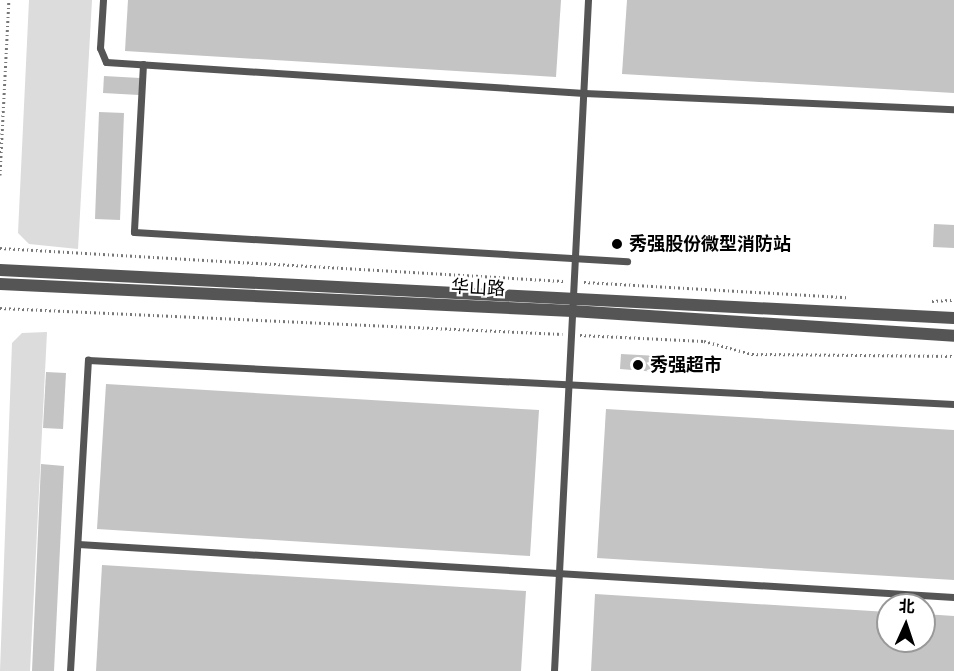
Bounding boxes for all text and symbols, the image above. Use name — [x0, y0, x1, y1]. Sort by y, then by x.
place label: 秀强股份微型消防站 — [629, 233, 791, 255]
marker: 秀强股份微型消防站 — [610, 237, 624, 251]
street label: 华山路 — [450, 276, 506, 300]
place label: 秀强超市 — [650, 354, 722, 376]
marker: 秀强超市 — [631, 358, 645, 372]
north arrow — [876, 593, 936, 653]
text: 北 — [898, 598, 915, 615]

